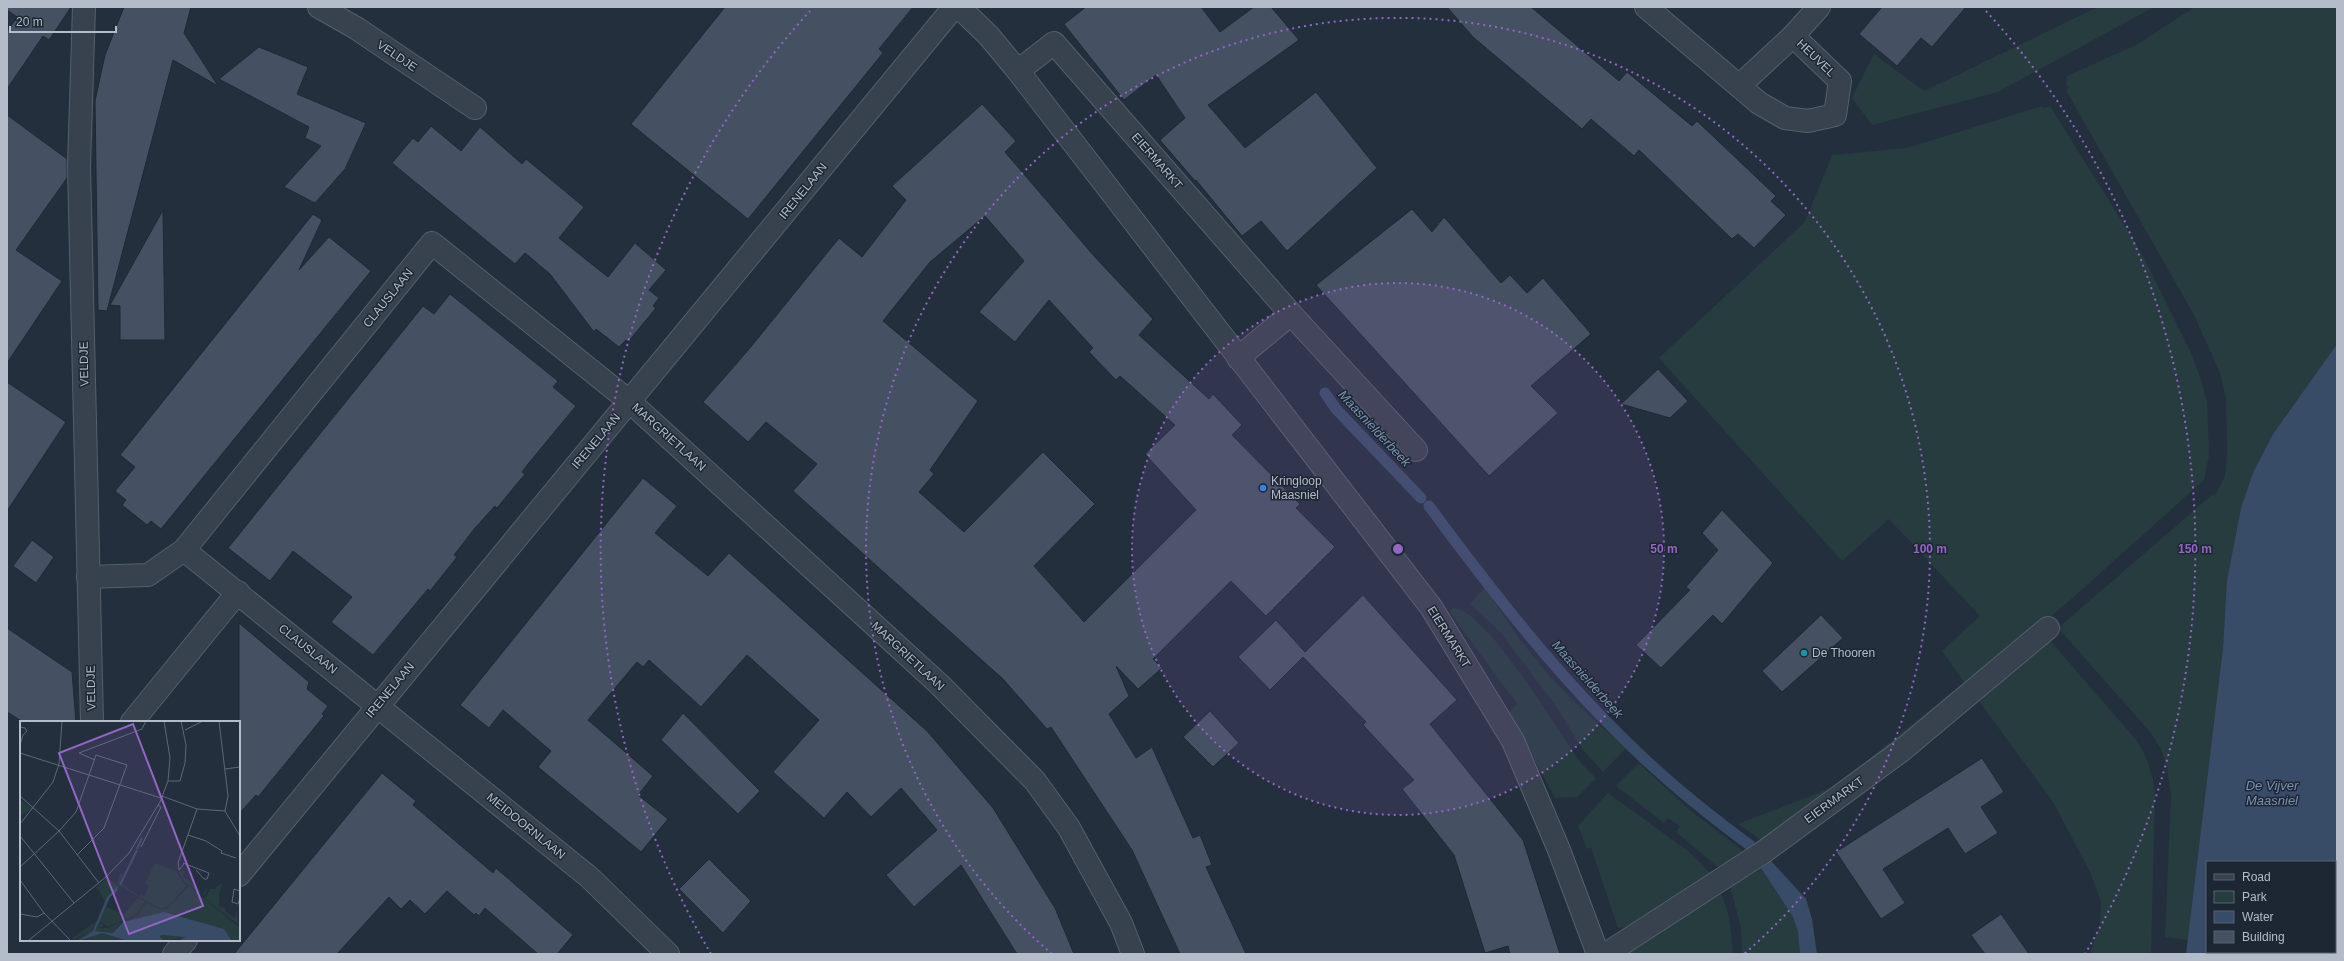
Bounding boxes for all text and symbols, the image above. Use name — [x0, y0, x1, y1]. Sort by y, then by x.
scale bar — [10, 8, 116, 34]
text: 20 m — [16, 15, 43, 29]
street label: HEUVEL — [1794, 36, 1838, 80]
street label: VELDJE — [374, 38, 420, 74]
street label: EIERMARKT — [1129, 130, 1186, 193]
street label: IRENELAAN — [776, 160, 830, 222]
street label: CLAUSLAAN — [360, 266, 416, 330]
street label: VELDJE — [77, 341, 91, 387]
water label: Maasnielderbeek — [1335, 387, 1415, 471]
street label: MARGRIETLAAN — [629, 400, 709, 474]
street label: IRENELAAN — [569, 410, 623, 472]
place label: Kringloop Maasniel — [1271, 474, 1322, 502]
marker: Kringloop Maasniel — [1258, 483, 1268, 493]
centre of rings — [1391, 542, 1405, 556]
text: 50 m — [1650, 542, 1678, 556]
text: 100 m — [1913, 542, 1947, 556]
text: 150 m — [2178, 542, 2212, 556]
street label: EIERMARKT — [1425, 604, 1474, 671]
street label: MARGRIETLAAN — [869, 619, 947, 693]
street label: CLAUSLAAN — [276, 621, 340, 677]
water label: Maasnielderbeek — [1549, 638, 1627, 722]
place label: De Thooren — [1812, 646, 1875, 660]
marker: De Thooren — [1799, 648, 1809, 658]
street label: IRENELAAN — [363, 659, 417, 721]
street label: VELDJE — [84, 665, 98, 711]
inset map — [20, 721, 240, 941]
street label: EIERMARKT — [1802, 773, 1867, 826]
water label: De Vijver Maasniel — [2246, 778, 2299, 808]
street label: MEIDOORNLAAN — [484, 790, 568, 862]
legend — [2206, 861, 2336, 953]
text: Road — [2242, 870, 2271, 884]
text: Park — [2242, 890, 2268, 904]
text: Water — [2242, 910, 2274, 924]
text: Building — [2242, 930, 2285, 944]

